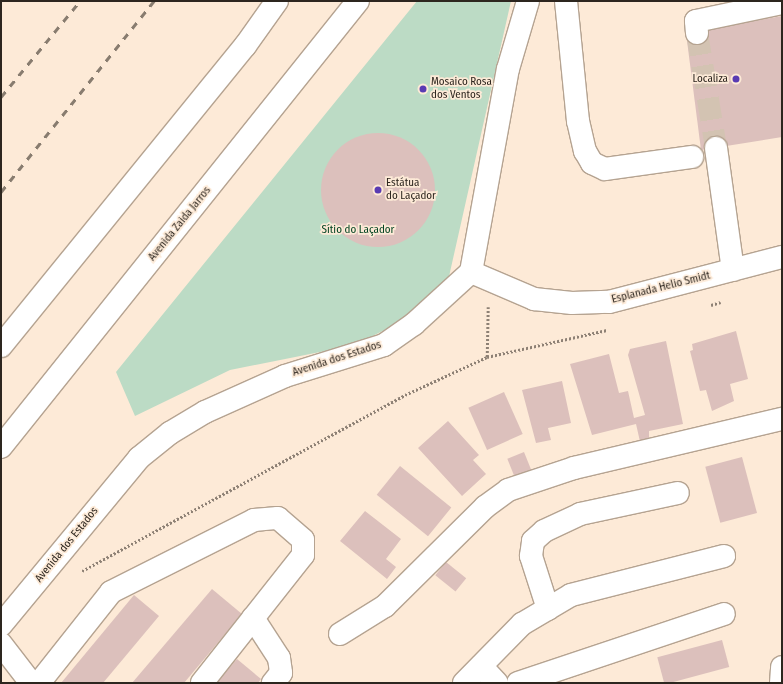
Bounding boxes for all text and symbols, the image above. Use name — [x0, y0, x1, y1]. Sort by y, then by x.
place label: Localiza — [692, 72, 728, 86]
marker: Localiza — [731, 74, 741, 84]
place label: Mosaico Rosa dos Ventos — [431, 76, 492, 102]
marker: Mosaico Rosa dos Ventos — [418, 84, 428, 94]
place label: Estátua do Laçador — [386, 177, 436, 203]
street label: Avenida Zaida Jarros — [146, 184, 214, 264]
marker: Estátua do Laçador — [373, 185, 383, 195]
park label: Sítio do Laçador — [322, 223, 394, 237]
street label: Esplanada Helio Smidt — [610, 269, 712, 307]
street label: Avenida dos Estados — [291, 338, 383, 380]
street label: Avenida dos Estados — [33, 505, 101, 585]

